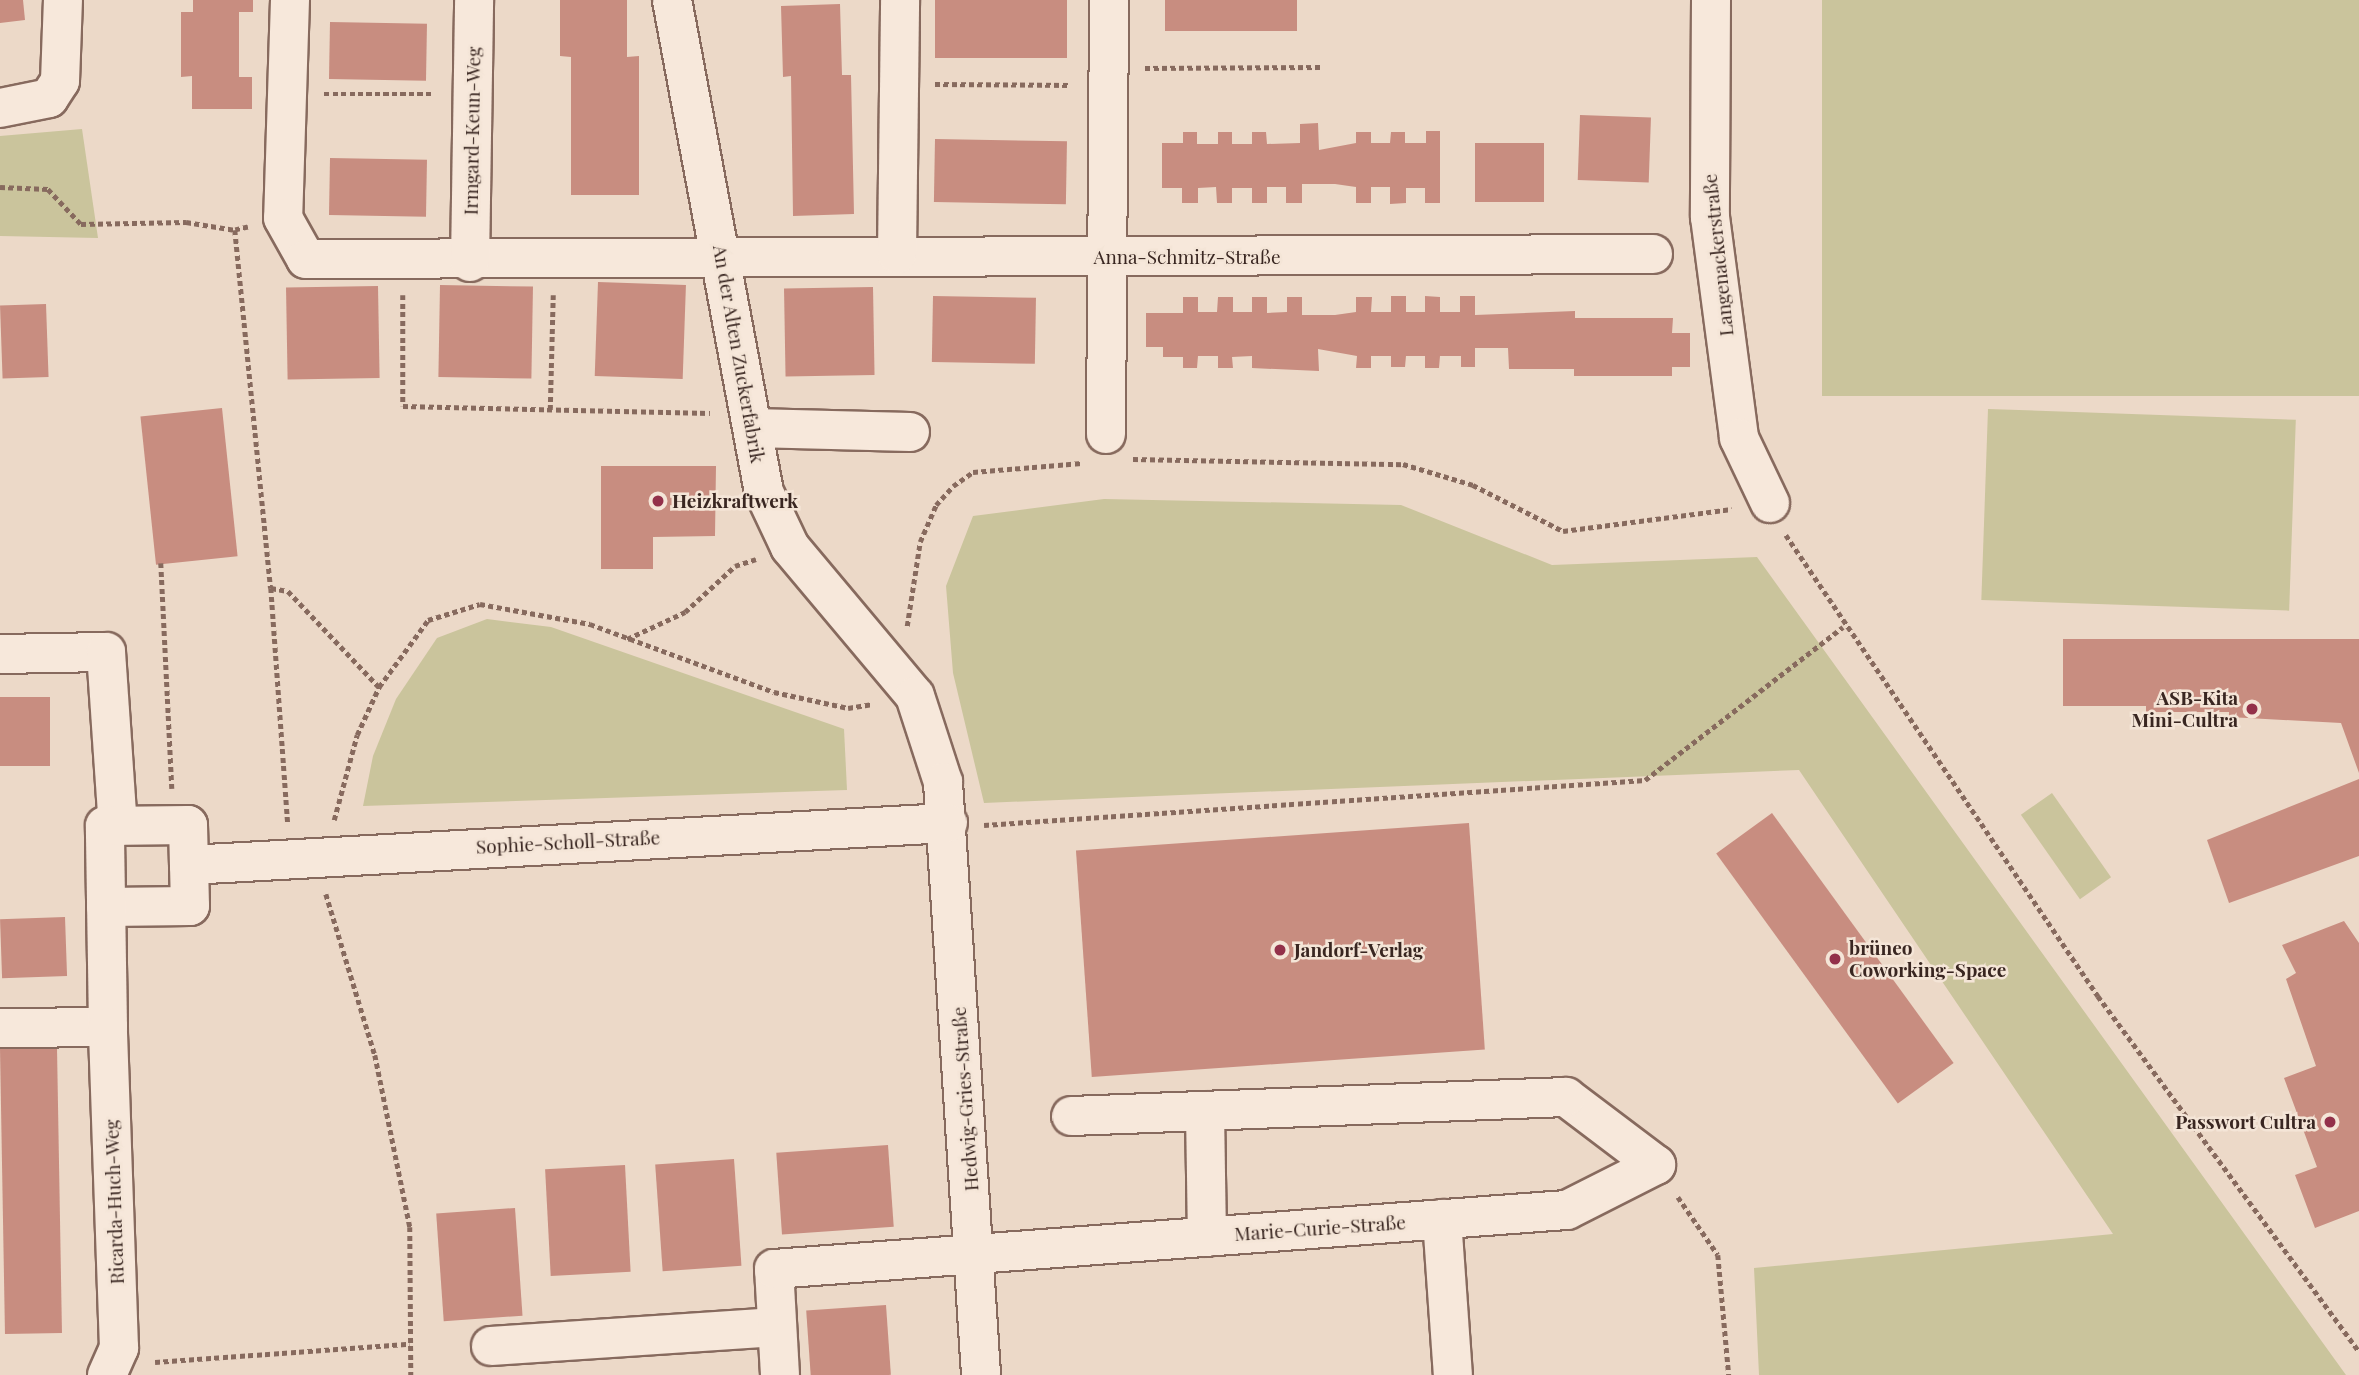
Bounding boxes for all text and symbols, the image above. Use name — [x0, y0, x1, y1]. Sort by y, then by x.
street label: Irmgard-Keun-Weg — [459, 47, 485, 215]
street label: Langenackerstraße — [1698, 173, 1738, 337]
street label: An der Alten Zuckerfabrik — [709, 243, 769, 465]
street label: Anna-Schmitz-Straße — [1093, 246, 1281, 268]
place label: Heizkraftwerk — [672, 490, 798, 512]
marker: Heizkraftwerk — [650, 493, 666, 509]
place label: ASB-Kita Mini-Cultra — [2131, 687, 2238, 731]
marker: ASB-Kita Mini-Cultra — [2244, 701, 2260, 717]
street label: Sophie-Scholl-Straße — [475, 826, 661, 858]
place label: brüneo Coworking-Space — [1849, 937, 2006, 981]
place label: Jandorf-Verlag — [1294, 939, 1423, 961]
marker: Jandorf-Verlag — [1272, 942, 1288, 958]
marker: brüneo Coworking-Space — [1827, 951, 1843, 967]
street label: Hedwig-Gries-Straße — [947, 1006, 983, 1192]
place label: Passwort Cultra — [2175, 1111, 2316, 1133]
marker: Passwort Cultra — [2322, 1114, 2338, 1130]
street label: Ricarda-Huch-Weg — [100, 1119, 128, 1285]
street label: Marie-Curie-Straße — [1233, 1211, 1407, 1245]

